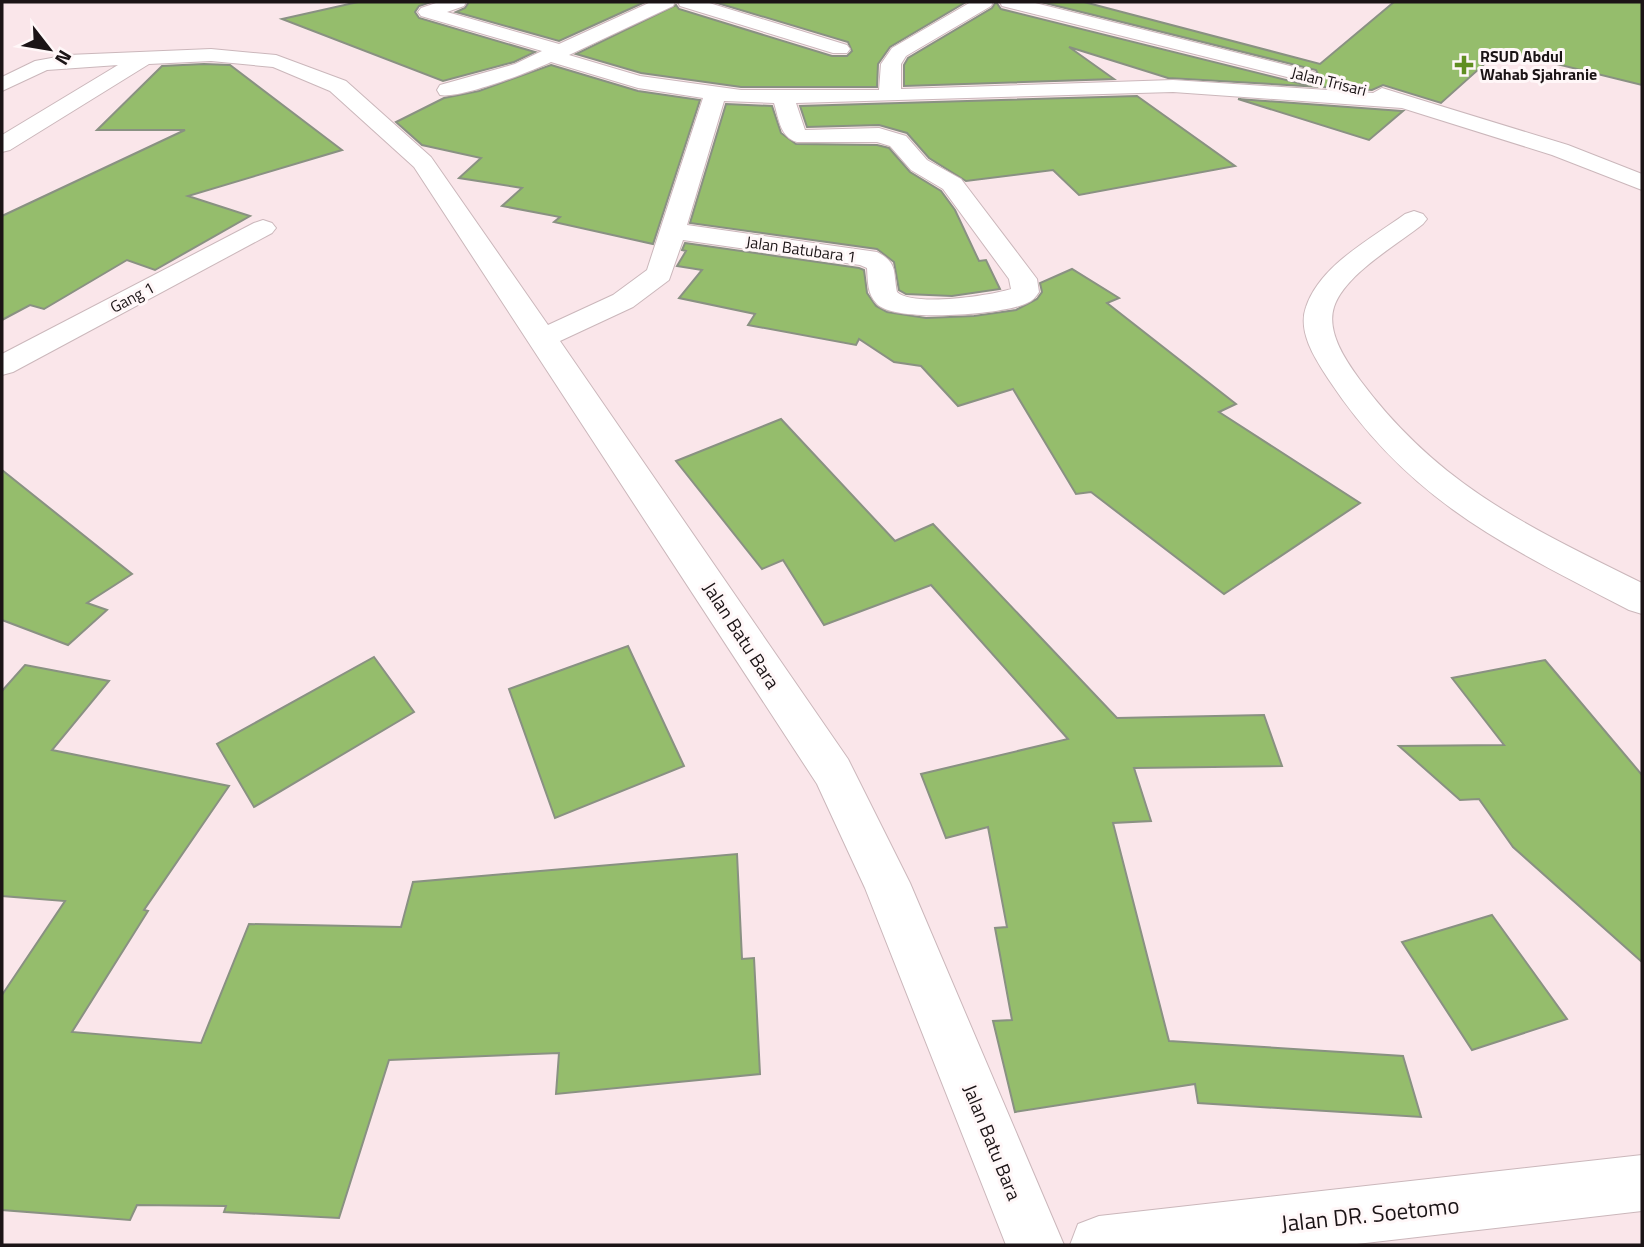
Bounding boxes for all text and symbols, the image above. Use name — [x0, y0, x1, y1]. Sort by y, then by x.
north arrow — [14, 14, 84, 84]
place label: RSUD Abdul Wahab Sjahranie — [1480, 44, 1597, 86]
text: N — [48, 45, 80, 71]
marker: RSUD Abdul Wahab Sjahranie — [1454, 55, 1474, 75]
street label: Jalan Trisari — [1289, 60, 1369, 102]
street label: Jalan Batubara 1 — [744, 229, 858, 269]
street label: Gang 1 — [106, 275, 158, 319]
street label: Jalan Batu Bara — [696, 576, 788, 695]
street label: Jalan Batu Bara — [957, 1080, 1030, 1205]
street label: Jalan DR. Soetomo — [1279, 1187, 1461, 1241]

